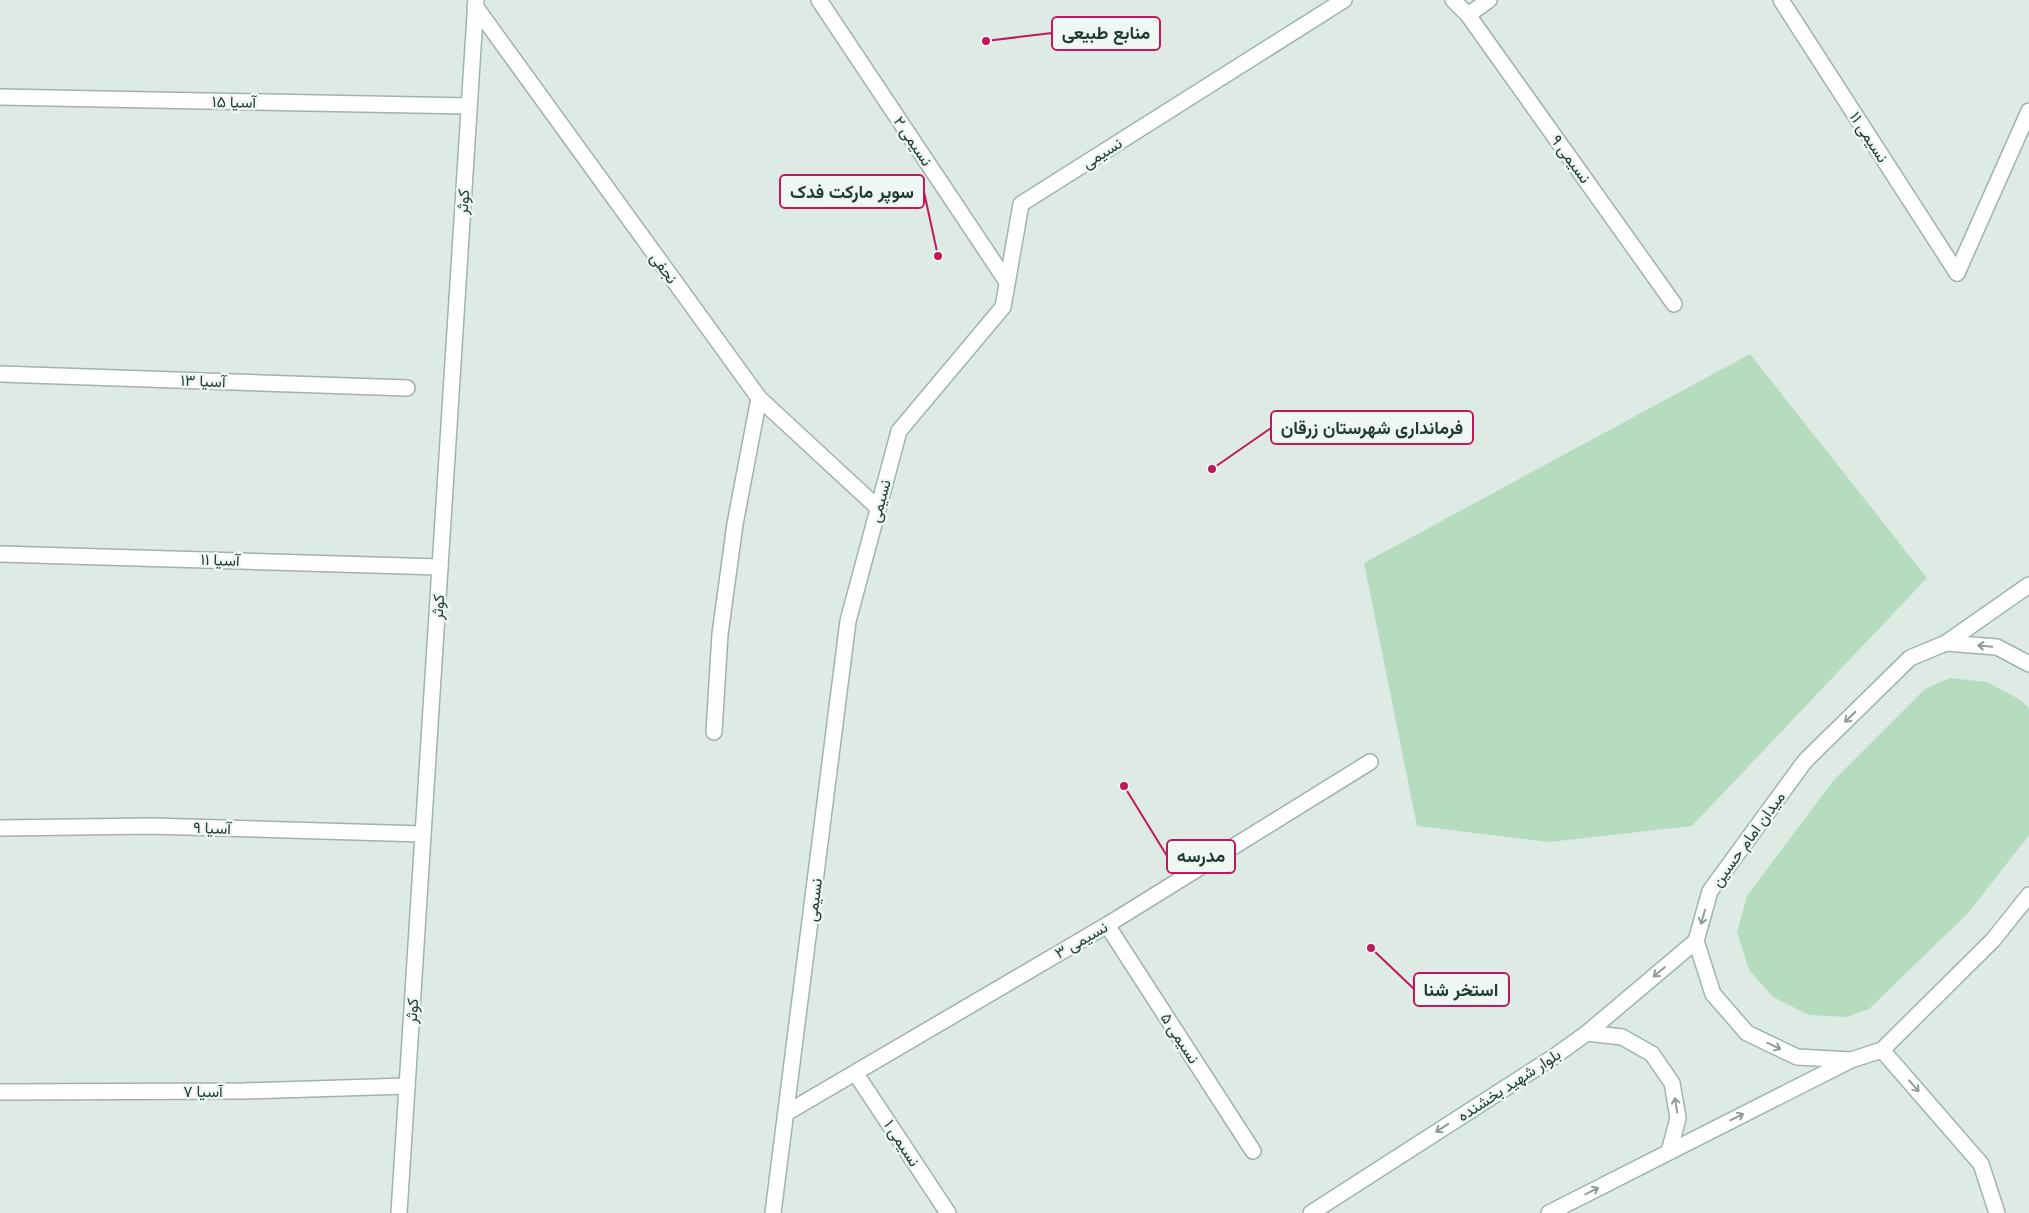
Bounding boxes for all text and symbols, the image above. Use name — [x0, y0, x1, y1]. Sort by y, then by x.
callout: منابع طبیعی — [1052, 17, 1160, 50]
text: منابع طبیعی — [1062, 22, 1151, 45]
street label: آسیا ۱۵ — [212, 92, 258, 112]
street label: نسیمی ۱۱ — [1845, 108, 1892, 166]
street label: نسیمی ۲ — [889, 113, 936, 170]
street label: نسیمی ۹ — [1546, 131, 1595, 187]
street label: نسیمی — [1078, 133, 1126, 173]
callout: سوپر مارکت فدک — [780, 175, 924, 208]
text: سوپر مارکت فدک — [790, 181, 914, 204]
street label: کوثر — [453, 189, 474, 216]
street label: نجفی — [646, 249, 682, 288]
street label: آسیا ۱۳ — [180, 371, 227, 391]
callout: فرمانداری شهرستان زرقان — [1271, 411, 1473, 444]
text: فرمانداری شهرستان زرقان — [1281, 417, 1463, 439]
street label: نسیمی — [865, 477, 896, 525]
street label: آسیا ۱۱ — [200, 550, 241, 570]
street label: کوثر — [428, 594, 449, 621]
one-way arrow — [1977, 641, 1993, 651]
one-way arrow — [1844, 711, 1856, 723]
street label: میدان امام حسین — [1707, 788, 1790, 891]
street label: آسیا ۹ — [193, 818, 233, 838]
callout: مدرسه — [1167, 840, 1235, 873]
text: مدرسه — [1177, 845, 1226, 867]
street label: نسیمی — [802, 877, 827, 923]
one-way arrow — [1697, 908, 1707, 924]
street label: نسیمی ۳ — [1051, 917, 1111, 964]
one-way arrow — [1652, 967, 1665, 978]
callout: استخر شنا — [1414, 973, 1509, 1006]
text: استخر شنا — [1424, 979, 1498, 1001]
street label: کوثر — [402, 998, 423, 1025]
street label: نسیمی ۵ — [1156, 1009, 1203, 1068]
one-way arrow — [1766, 1042, 1781, 1051]
street label: بلوار شهید بخشنده — [1454, 1045, 1565, 1126]
one-way arrow — [1908, 1080, 1920, 1093]
street label: آسیا ۷ — [183, 1082, 224, 1101]
one-way arrow — [1670, 1098, 1680, 1114]
one-way arrow — [1730, 1112, 1745, 1122]
street label: نسیمی ۱ — [879, 1116, 924, 1171]
one-way arrow — [1435, 1123, 1449, 1134]
one-way arrow — [1585, 1186, 1600, 1196]

